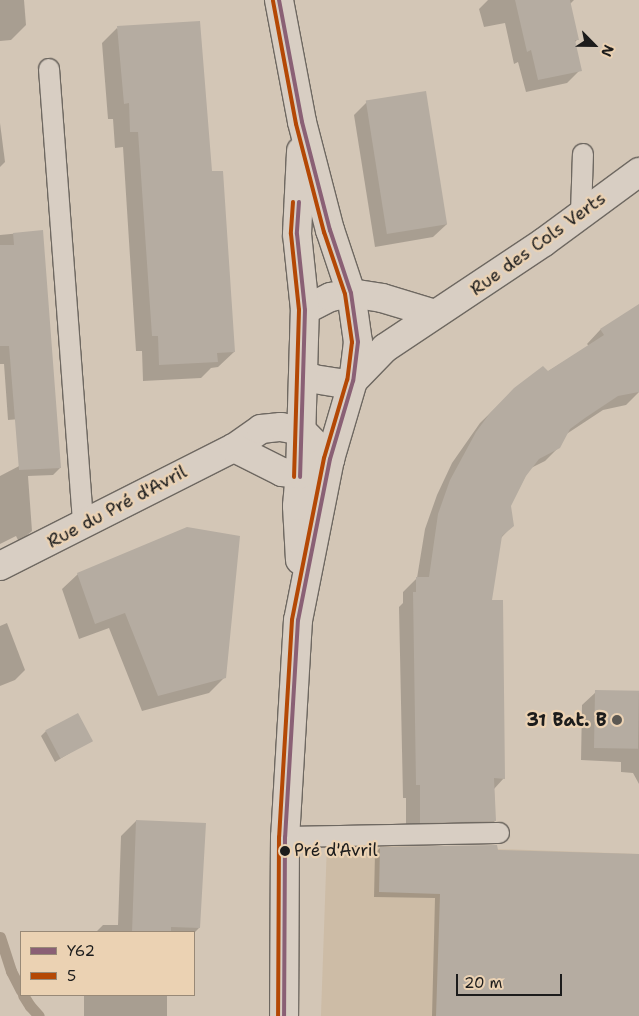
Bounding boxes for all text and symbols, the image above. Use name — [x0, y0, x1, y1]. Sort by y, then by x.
north arrow — [569, 20, 619, 70]
text: N — [597, 42, 618, 59]
street label: Rue des Cols Verts — [466, 188, 610, 300]
street label: Rue du Pré d'Avril — [44, 461, 190, 553]
place label: 31 Bat. B — [526, 709, 607, 731]
marker: 31 Bat. B — [611, 714, 623, 726]
place label: Pré d'Avril — [294, 841, 378, 861]
marker: Pré d'Avril — [280, 846, 290, 856]
legend — [20, 931, 195, 996]
text: Y62 — [67, 941, 95, 961]
scale bar — [459, 964, 565, 996]
text: 5 — [67, 966, 76, 986]
text: 20 m — [464, 973, 503, 993]

